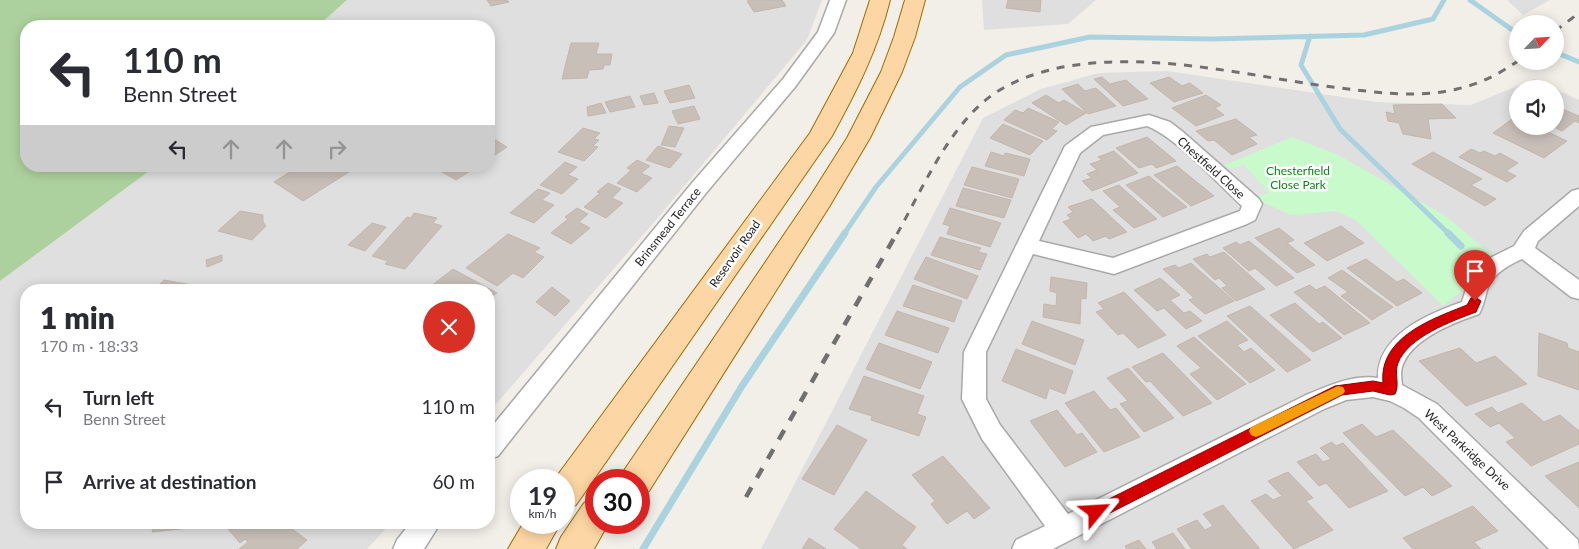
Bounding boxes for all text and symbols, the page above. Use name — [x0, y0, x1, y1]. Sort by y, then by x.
north arrow — [1509, 15, 1564, 70]
map controls — [1509, 15, 1564, 135]
text: 110 m — [123, 38, 222, 80]
icon: left — [40, 40, 105, 105]
text: Benn Street — [123, 80, 237, 107]
button: sound — [1509, 80, 1564, 135]
street label: Chestfield Close — [1175, 133, 1248, 202]
icon: left — [164, 135, 192, 163]
icon: ahead — [217, 135, 245, 163]
icon: ahead — [270, 135, 298, 163]
icon: right — [323, 135, 351, 163]
park label: Chesterfield Close Park — [1266, 163, 1330, 192]
street label: Brinsmead Terrace — [631, 184, 704, 269]
street label: Reservoir Road — [706, 217, 763, 290]
pin — [1454, 250, 1496, 301]
icon: arrive — [1461, 257, 1489, 285]
text: 1 min — [40, 299, 115, 335]
button: close — [423, 301, 475, 353]
text: 170 m · 18:33 — [40, 336, 139, 355]
text: Turn left — [83, 386, 154, 409]
icon: left — [40, 393, 68, 421]
text: 110 m — [421, 395, 475, 418]
street label: West Parkridge Drive — [1421, 406, 1513, 493]
text: Benn Street — [83, 409, 166, 428]
icon: arrive — [40, 468, 68, 496]
speed limit sign: 30 — [585, 469, 650, 534]
text: Arrive at destination — [83, 470, 256, 493]
text: 60 m — [432, 470, 475, 493]
text: 19 — [528, 480, 557, 510]
position arrow — [1069, 485, 1121, 537]
text: km/h — [528, 506, 557, 521]

